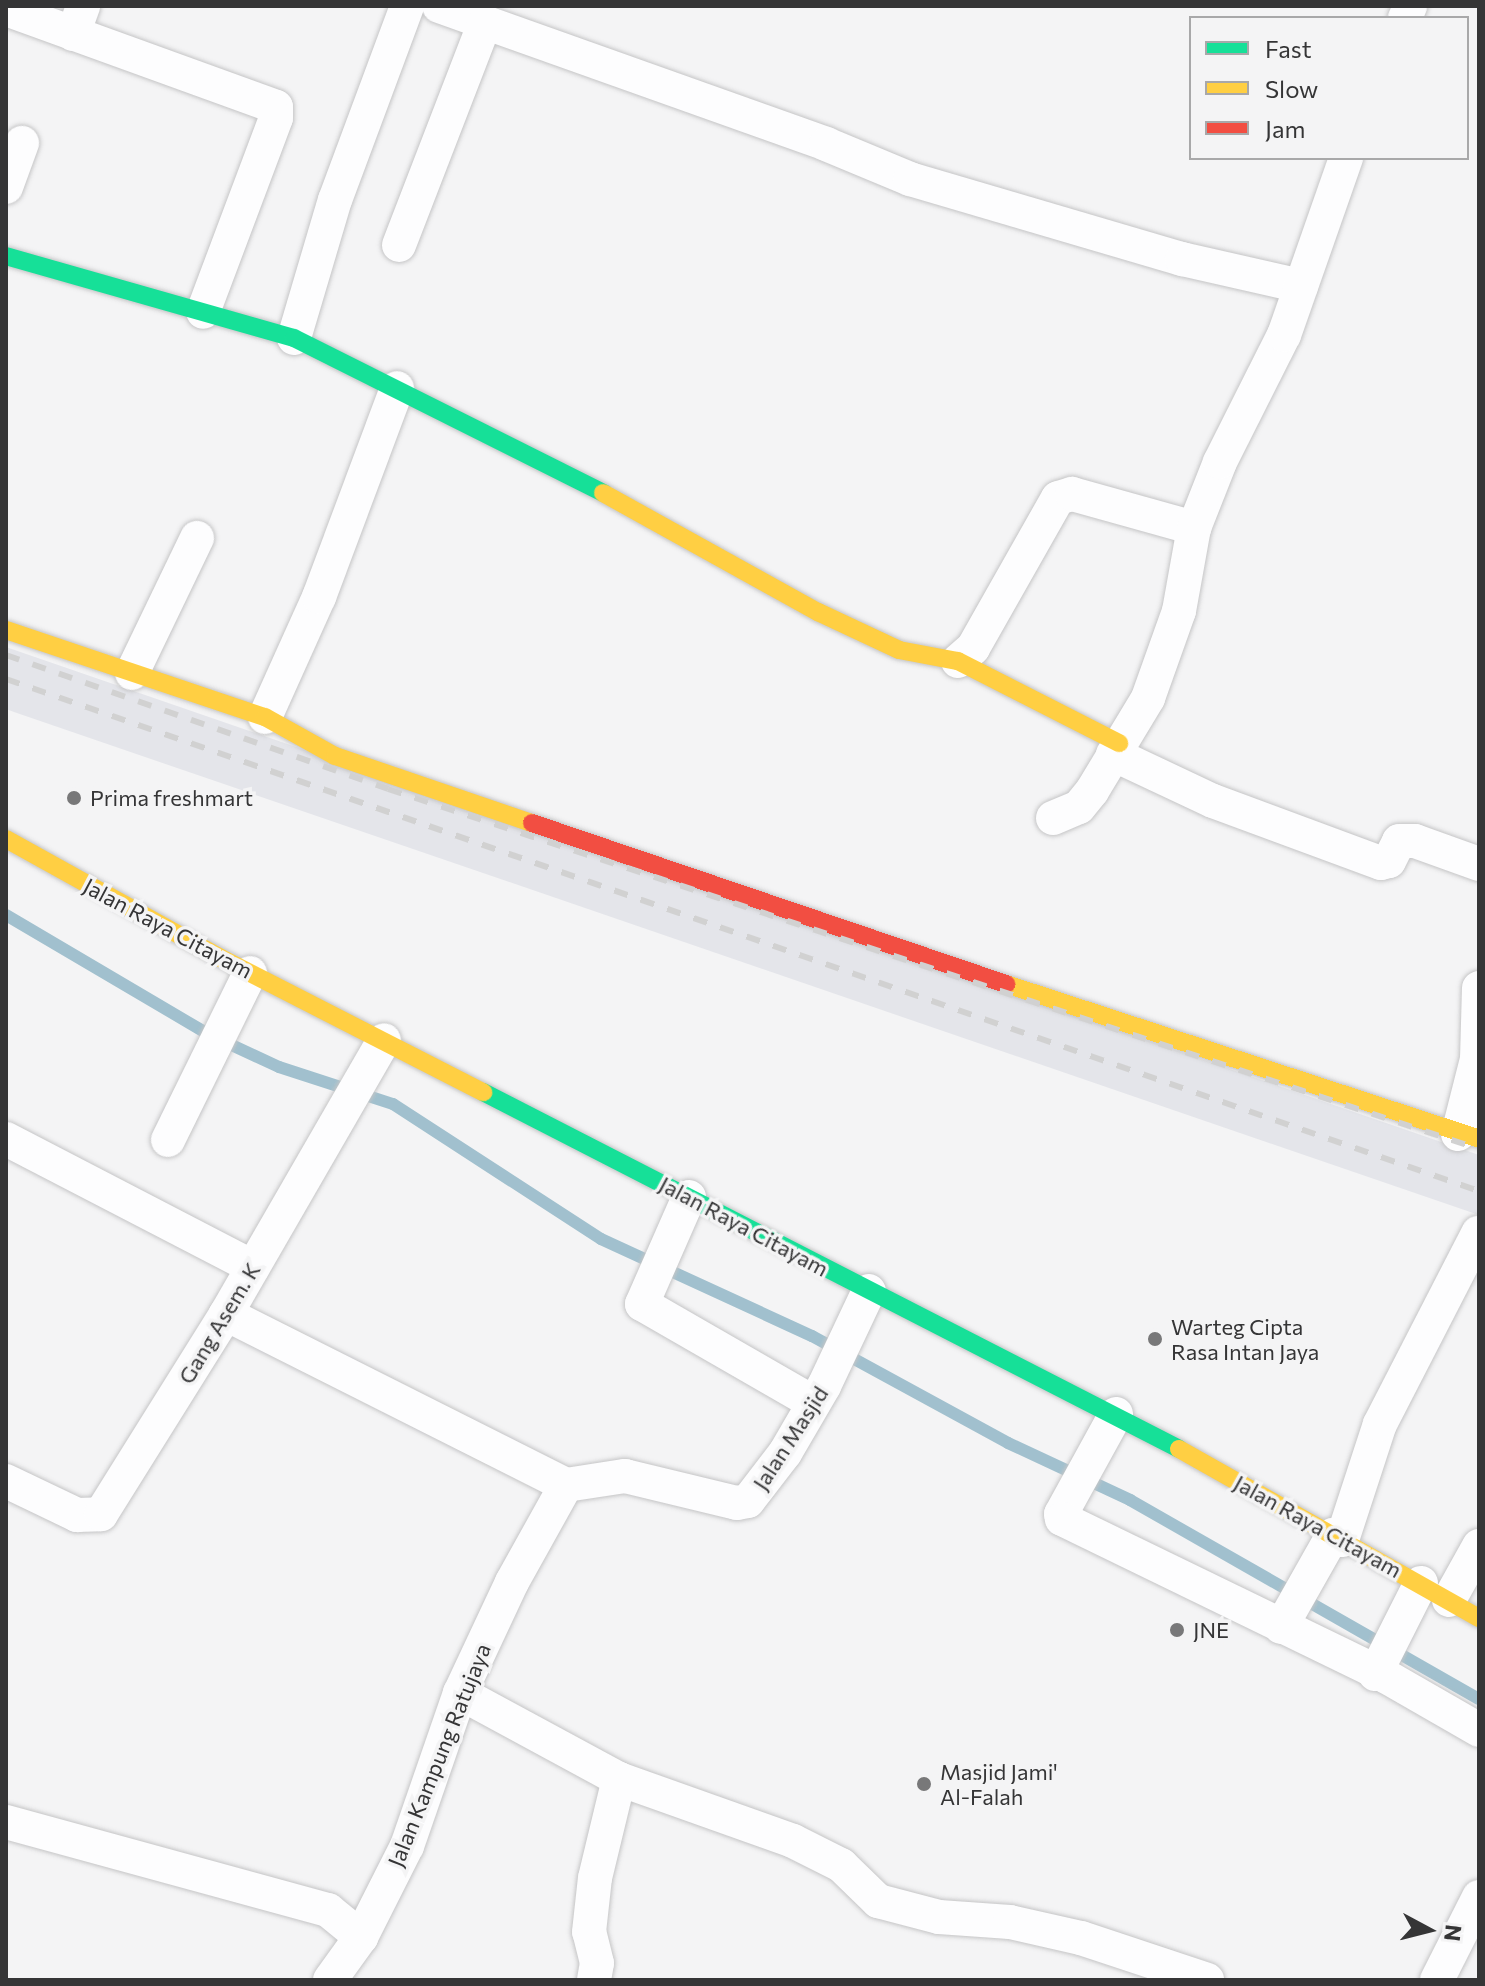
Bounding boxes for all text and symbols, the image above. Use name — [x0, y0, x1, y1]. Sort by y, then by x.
legend — [1189, 16, 1469, 160]
text: Fast — [1265, 34, 1312, 63]
text: Slow — [1265, 74, 1318, 103]
text: Jam — [1265, 114, 1305, 143]
place label: Prima freshmart — [90, 785, 253, 811]
marker: Prima freshmart — [65, 789, 83, 807]
street label: Jalan Raya Citayam — [79, 872, 257, 984]
street label: Jalan Raya Citayam — [655, 1170, 833, 1282]
street label: Gang Asem. K — [173, 1258, 265, 1388]
place label: Warteg Cipta Rasa Intan Jaya — [1171, 1313, 1319, 1364]
marker: Warteg Cipta Rasa Intan Jaya — [1146, 1330, 1164, 1348]
street label: Jalan Masjid — [747, 1381, 833, 1495]
street label: Jalan Raya Citayam — [1230, 1469, 1406, 1583]
place label: JNE — [1193, 1617, 1229, 1643]
marker: JNE — [1168, 1621, 1186, 1639]
street label: Jalan Kampung Ratujaya — [382, 1640, 496, 1870]
place label: Masjid Jami' Al-Falah — [940, 1758, 1058, 1810]
marker: Masjid Jami' Al-Falah — [915, 1775, 933, 1793]
north arrow — [1389, 1890, 1469, 1970]
text: N — [1439, 1923, 1468, 1943]

